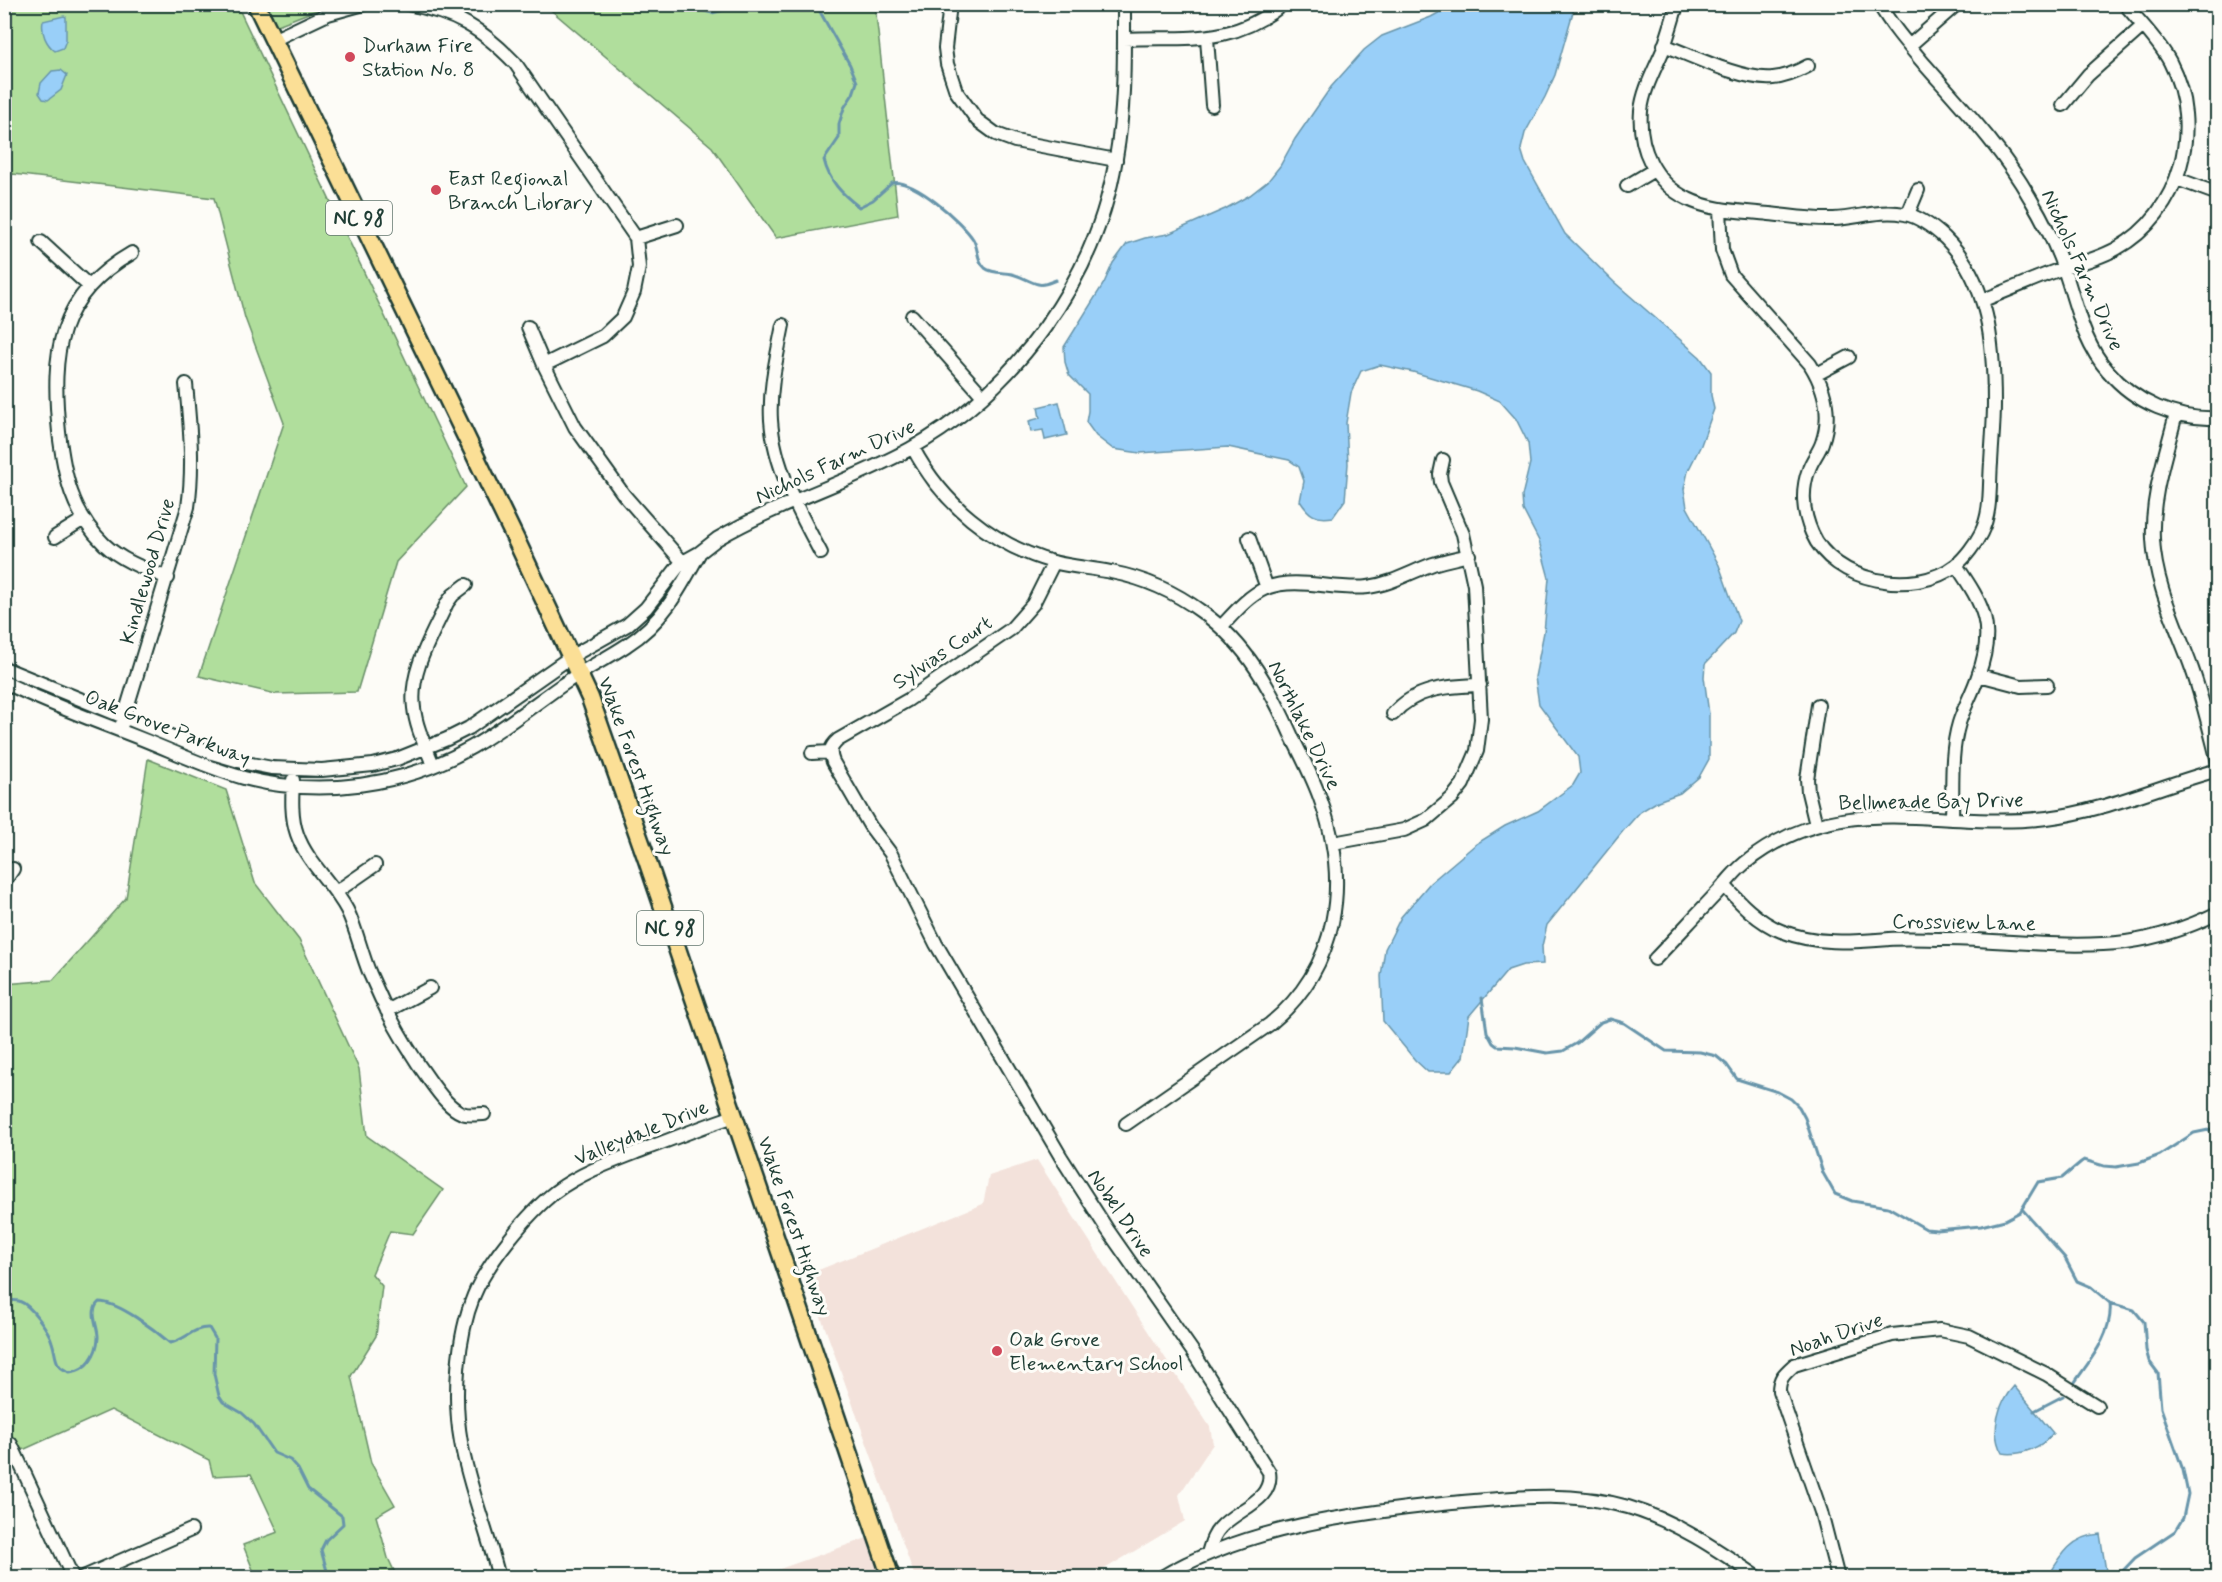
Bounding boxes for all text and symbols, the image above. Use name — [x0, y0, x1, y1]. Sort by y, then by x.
place label: Durham Fire Station No. 8 — [362, 32, 475, 84]
marker: Durham Fire Station No. 8 — [343, 50, 357, 64]
place label: East Regional Branch Library — [448, 165, 593, 217]
marker: East Regional Branch Library — [429, 183, 443, 197]
street label: Nichols Farm Drive — [2034, 185, 2130, 355]
road number: NC 98 — [326, 201, 392, 235]
street label: Nichols Farm Drive — [751, 413, 920, 511]
street label: Kindlewood Drive — [114, 495, 182, 648]
street label: Sylvias Court — [887, 609, 998, 696]
street label: Northlake Drive — [1261, 656, 1348, 795]
street label: Wake Forest Highway — [589, 673, 681, 860]
street label: Oak Grove Parkway — [81, 683, 255, 772]
street label: Bellmeade Bay Drive — [1838, 786, 2024, 818]
street label: Crossview Lane — [1892, 908, 2036, 938]
road number: NC 98 — [637, 911, 703, 945]
street label: Valleydale Drive — [570, 1093, 713, 1173]
street label: Wake Forest Highway — [748, 1133, 838, 1321]
street label: Nobel Drive — [1080, 1164, 1160, 1263]
street label: Noah Drive — [1786, 1306, 1887, 1364]
place label: Oak Grove Elementary School — [1009, 1326, 1184, 1378]
marker: Oak Grove Elementary School — [990, 1344, 1004, 1358]

